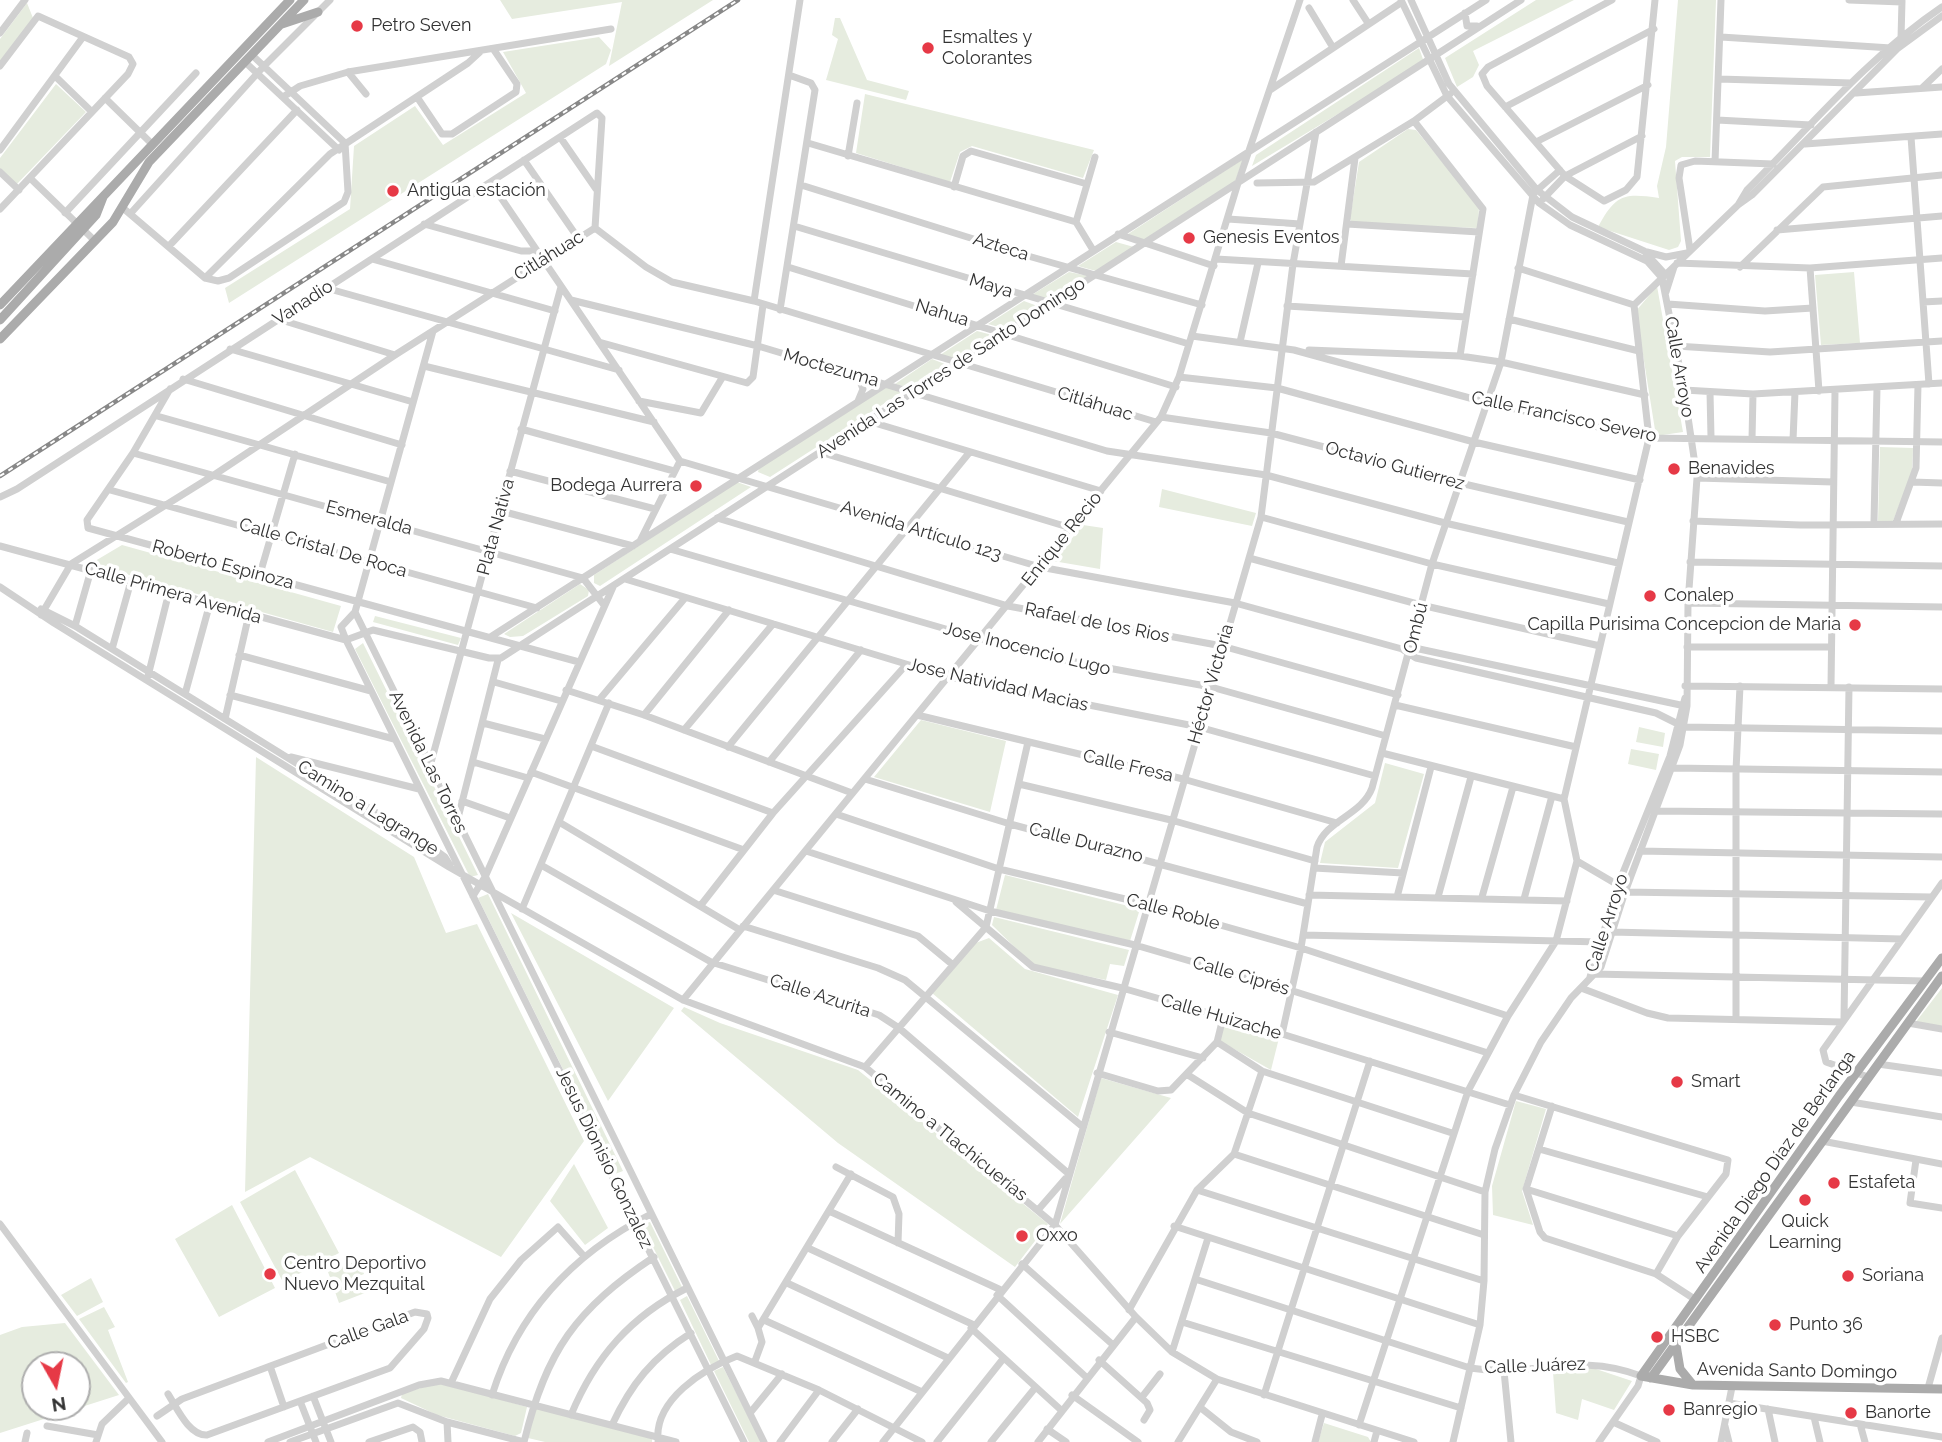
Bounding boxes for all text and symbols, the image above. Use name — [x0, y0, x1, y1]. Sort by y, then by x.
place label: Petro Seven — [371, 15, 471, 37]
marker: Petro Seven — [349, 18, 365, 34]
place label: Esmaltes y Colorantes — [942, 27, 1032, 70]
marker: Esmaltes y Colorantes — [920, 40, 936, 56]
place label: Antigua estación — [407, 180, 546, 202]
marker: Antigua estación — [385, 183, 401, 199]
street label: Citláhuac — [510, 226, 588, 286]
place label: Genesis Eventos — [1203, 227, 1340, 249]
street label: Azteca — [971, 228, 1031, 266]
marker: Genesis Eventos — [1181, 230, 1197, 246]
street label: Maya — [967, 269, 1015, 303]
street label: Avenida Las Torres de Santo Domingo — [813, 273, 1089, 463]
street label: Vanadio — [269, 276, 337, 330]
street label: Nahua — [913, 295, 971, 331]
street label: Calle Arroyo — [1659, 315, 1699, 419]
street label: Moctezuma — [781, 344, 881, 392]
street label: Citláhuac — [1055, 382, 1135, 426]
street label: Calle Francisco Severo — [1469, 387, 1659, 447]
street label: Octavio Gutierrez — [1323, 437, 1467, 495]
place label: Benavides — [1688, 458, 1775, 480]
marker: Benavides — [1666, 461, 1682, 477]
place label: Bodega Aurrera — [550, 475, 682, 497]
street label: Plata Nativa — [473, 476, 519, 578]
marker: Bodega Aurrera — [688, 478, 704, 494]
street label: Enrique Recio — [1017, 487, 1107, 591]
street label: Esmeralda — [323, 496, 415, 540]
street label: Avenida Artículo 123 — [838, 496, 1004, 566]
street label: Calle Cristal De Roca — [237, 514, 409, 582]
street label: Roberto Espinoza — [150, 536, 296, 594]
street label: Calle Primera Avenida — [82, 557, 264, 629]
place label: Conalep — [1664, 585, 1734, 607]
marker: Conalep — [1642, 588, 1658, 604]
street label: Rafael de los Rios — [1023, 598, 1171, 648]
street label: Ombú — [1399, 600, 1433, 656]
place label: Capilla Purisima Concepcion de Maria — [1527, 614, 1841, 636]
marker: Capilla Purisima Concepcion de Maria — [1847, 617, 1863, 633]
street label: Jose Inocencio Lugo — [941, 618, 1113, 680]
street label: Héctor Victoria — [1184, 622, 1238, 746]
street label: Jose Natividad Macias — [906, 654, 1090, 716]
street label: Avenida Las Torres — [384, 687, 472, 837]
street label: Calle Fresa — [1081, 745, 1175, 787]
street label: Camino a Lagrange — [293, 756, 443, 860]
street label: Calle Durazno — [1027, 818, 1145, 868]
street label: Calle Arroyo — [1581, 871, 1633, 975]
street label: Calle Roble — [1124, 889, 1222, 935]
street label: Calle Ciprés — [1190, 952, 1292, 1000]
street label: Calle Azurita — [767, 970, 873, 1022]
street label: Calle Huizache — [1158, 989, 1284, 1045]
street label: Avenida Diego Díaz de Berlanga — [1690, 1047, 1860, 1277]
street label: Jesus Dionisio Gonzalez — [551, 1064, 657, 1252]
street label: Camino a Tlachicuerías — [868, 1068, 1032, 1206]
place label: Smart — [1691, 1071, 1741, 1093]
marker: Smart — [1669, 1074, 1685, 1090]
place label: Estafeta — [1848, 1172, 1915, 1194]
marker: Estafeta — [1826, 1175, 1842, 1191]
marker: Quick Learning — [1797, 1192, 1813, 1208]
place label: Quick Learning — [1768, 1211, 1842, 1254]
place label: Oxxo — [1036, 1225, 1078, 1247]
marker: Oxxo — [1014, 1228, 1030, 1244]
place label: Centro Deportivo Nuevo Mezquital — [284, 1253, 426, 1296]
place label: Soriana — [1862, 1265, 1924, 1287]
marker: Centro Deportivo Nuevo Mezquital — [262, 1266, 278, 1282]
marker: Soriana — [1840, 1268, 1856, 1284]
street label: Calle Gala — [325, 1305, 411, 1355]
place label: Punto 36 — [1789, 1314, 1863, 1336]
marker: Punto 36 — [1767, 1317, 1783, 1333]
place label: HSBC — [1671, 1326, 1720, 1348]
marker: HSBC — [1649, 1329, 1665, 1345]
north arrow — [21, 1351, 91, 1421]
street label: Calle Juárez — [1484, 1353, 1586, 1379]
street label: Avenida Santo Domingo — [1697, 1358, 1897, 1384]
text: N — [50, 1393, 68, 1417]
place label: Banregio — [1683, 1399, 1758, 1421]
marker: Banregio — [1661, 1402, 1677, 1418]
place label: Banorte — [1865, 1402, 1931, 1424]
marker: Banorte — [1843, 1405, 1859, 1421]

